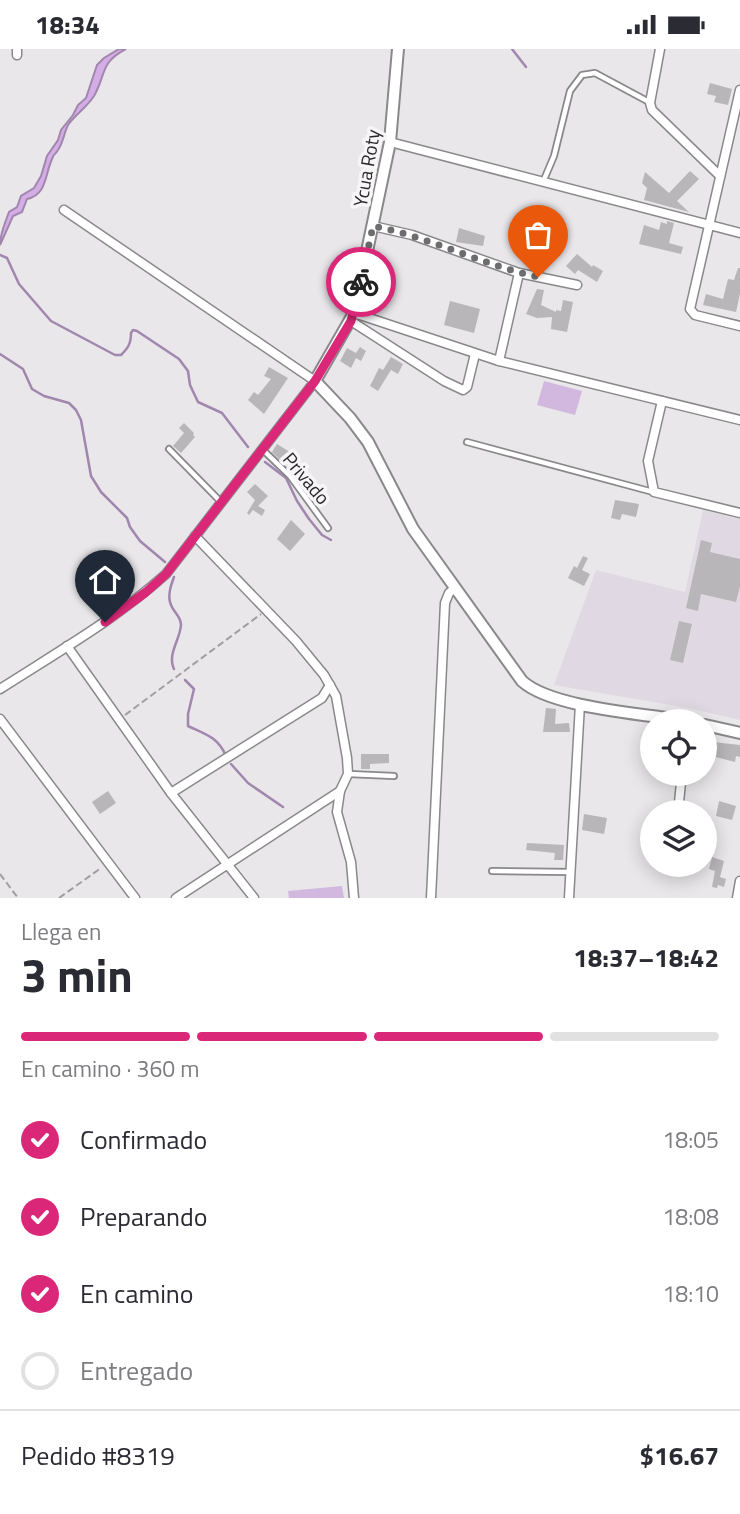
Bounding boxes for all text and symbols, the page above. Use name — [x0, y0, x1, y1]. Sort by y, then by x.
text: 18:34 — [35, 5, 100, 44]
street label: Ycua Roty — [345, 127, 387, 209]
pin — [508, 205, 568, 277]
icon: bag — [519, 216, 557, 254]
courier — [326, 247, 396, 317]
icon: bike — [342, 263, 380, 301]
street label: Privado — [276, 445, 338, 511]
pin — [75, 550, 135, 622]
icon: home — [86, 561, 124, 599]
map controls — [640, 709, 717, 877]
button: locate — [640, 709, 717, 786]
button: layers — [640, 800, 717, 877]
text: Llega en — [21, 914, 101, 949]
text: 18:37–18:42 — [573, 938, 719, 977]
text: 3 min — [21, 940, 133, 1010]
text: En camino · 360 m — [21, 1051, 199, 1086]
text: Confirmado — [80, 1120, 207, 1159]
icon: check — [21, 1121, 59, 1159]
text: 18:05 — [662, 1122, 719, 1157]
text: Preparando — [80, 1197, 207, 1236]
icon: check — [21, 1198, 59, 1236]
text: 18:08 — [662, 1199, 719, 1234]
text: En camino — [80, 1274, 194, 1313]
icon: check — [21, 1275, 59, 1313]
text: 18:10 — [662, 1276, 719, 1311]
text: Entregado — [80, 1351, 193, 1390]
text: Pedido #8319 — [21, 1436, 175, 1475]
text: $16.67 — [640, 1436, 719, 1475]

